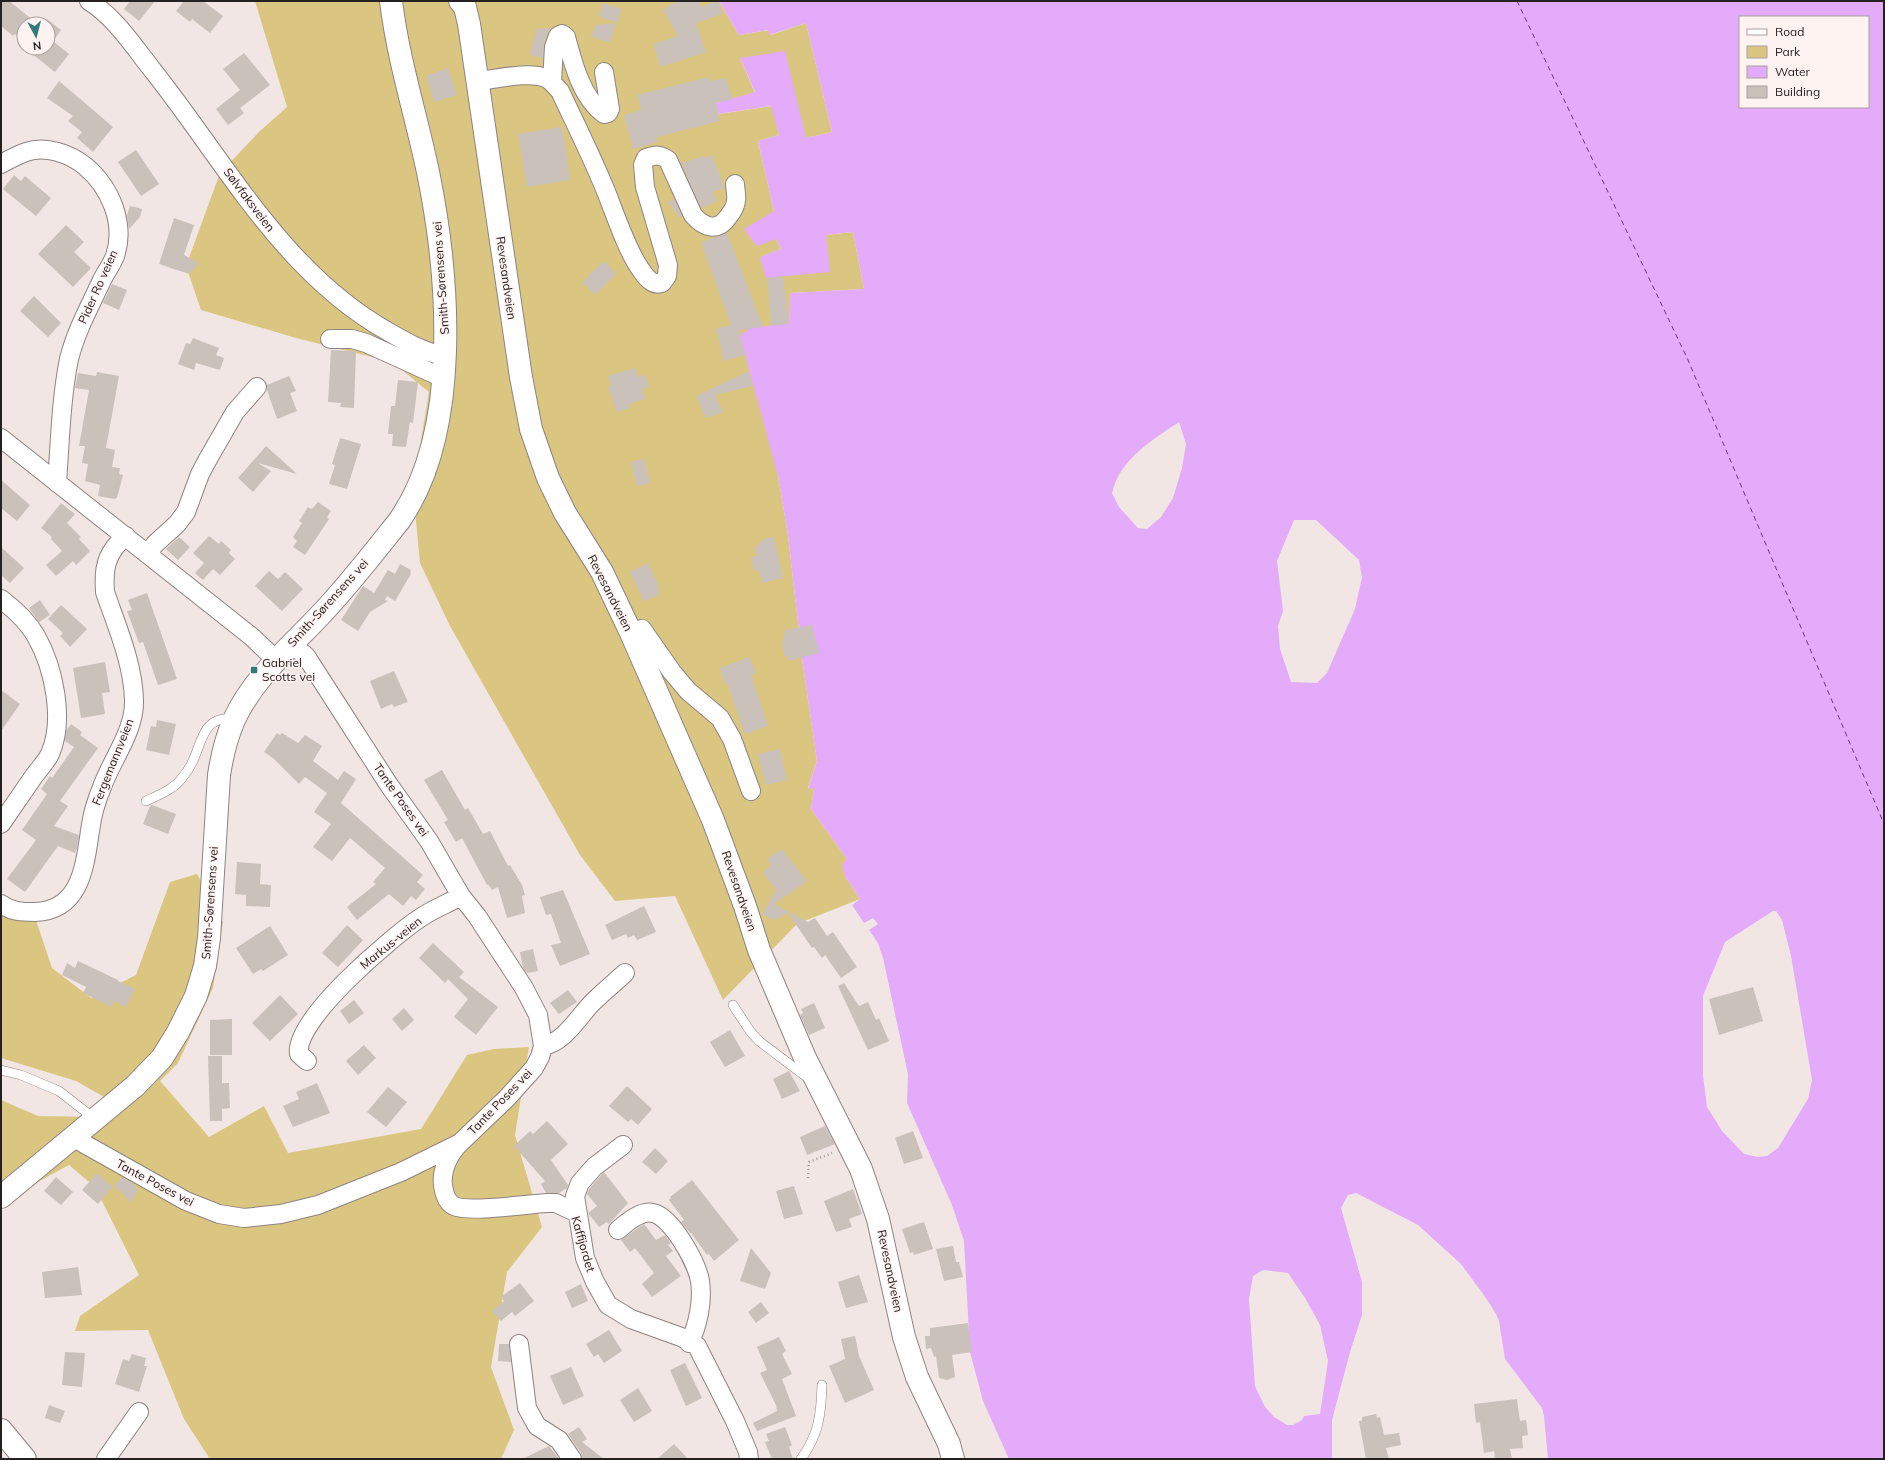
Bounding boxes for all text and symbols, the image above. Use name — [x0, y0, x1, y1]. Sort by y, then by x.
north arrow — [16, 16, 56, 56]
legend — [1739, 16, 1869, 108]
text: Road — [1775, 24, 1804, 39]
text: N — [32, 38, 42, 53]
text: Park — [1775, 44, 1801, 59]
text: Water — [1775, 64, 1811, 79]
text: Building — [1775, 84, 1820, 99]
street label: Sølvfaksveien — [221, 165, 278, 235]
street label: Smith-Sørensens vei — [429, 221, 452, 335]
street label: Revesandveien — [493, 235, 520, 321]
street label: Pider Ro veien — [75, 248, 121, 326]
street label: Revesandveien — [585, 552, 636, 634]
street label: Smith-Sørensens vei — [284, 555, 371, 650]
place label: Gabriel Scotts vei — [262, 655, 315, 684]
marker: Gabriel Scotts vei — [249, 665, 259, 675]
street label: Fergemannveien — [88, 716, 137, 807]
street label: Tante Poses vei — [371, 760, 432, 839]
street label: Smith-Sørensens vei — [198, 846, 221, 960]
street label: Revesandveien — [719, 849, 760, 933]
street label: Markus-veien — [357, 913, 425, 972]
street label: Tante Poses vei — [464, 1065, 535, 1138]
street label: Tante Poses vei — [114, 1156, 197, 1209]
street label: Kaffijordet — [568, 1214, 599, 1274]
street label: Revesandveien — [874, 1228, 907, 1314]

